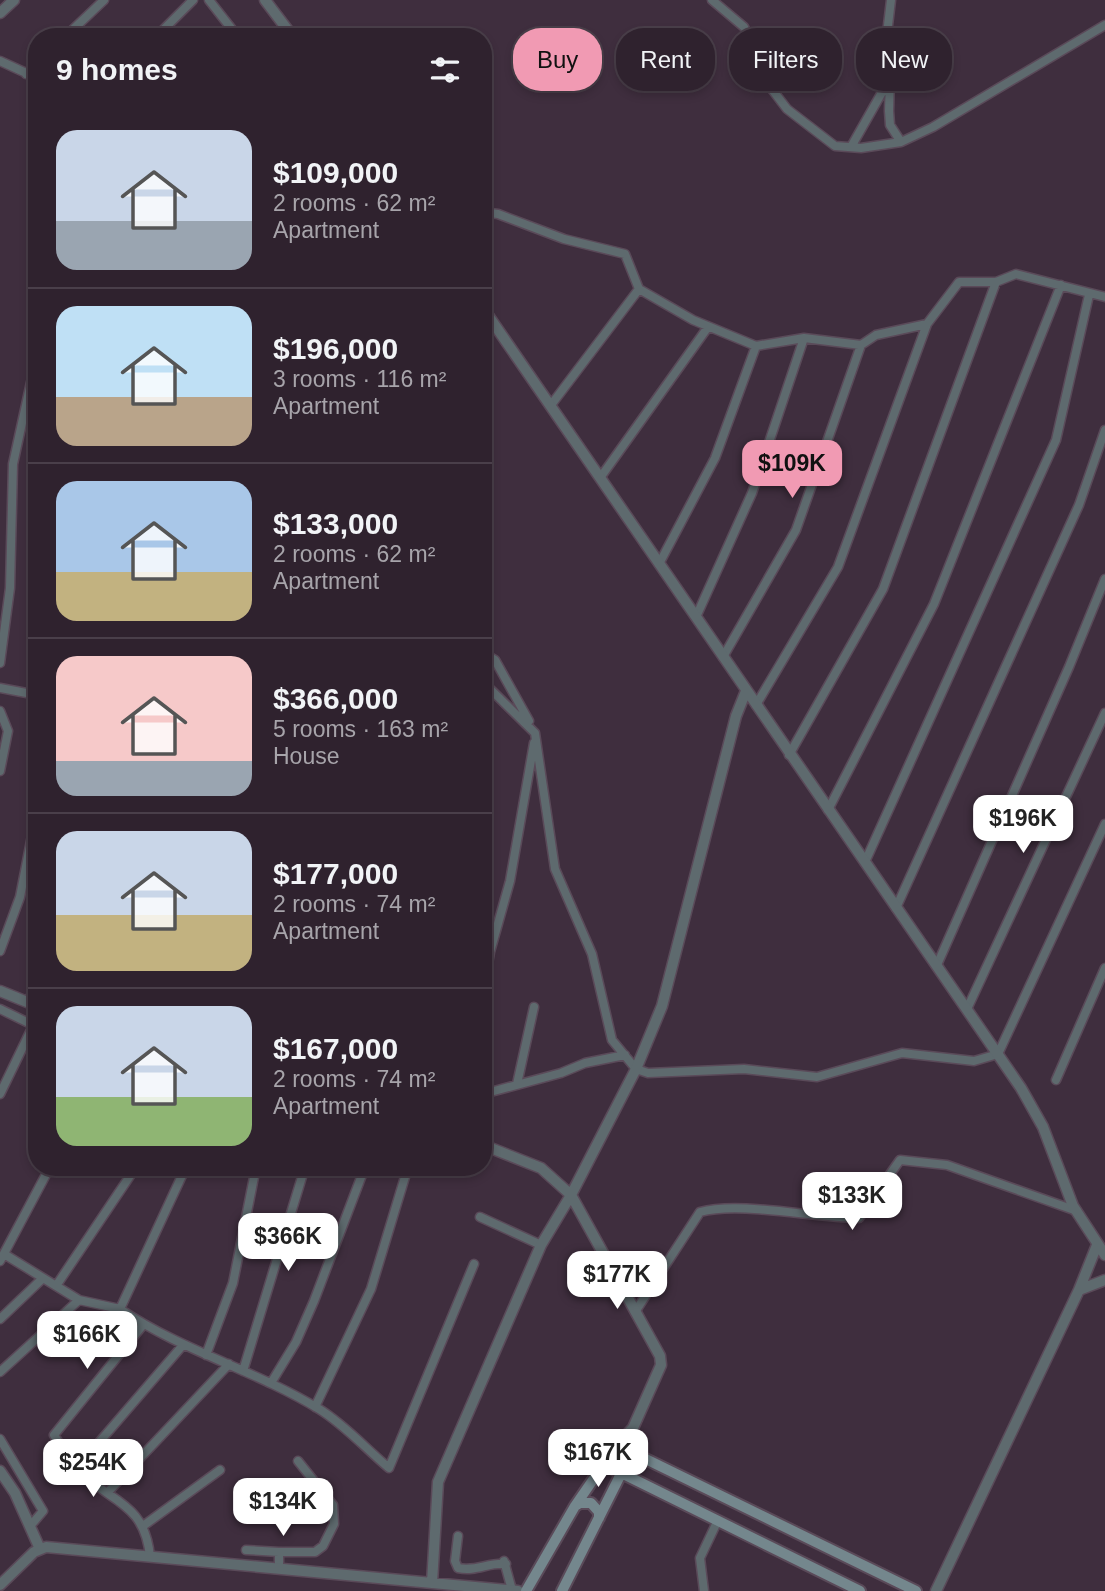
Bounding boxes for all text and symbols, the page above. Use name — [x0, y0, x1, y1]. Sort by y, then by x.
chip: Buy — [513, 28, 602, 91]
chip: Rent — [616, 28, 715, 91]
chip: Filters — [729, 28, 842, 91]
chip: New — [856, 28, 952, 91]
icon: filters — [426, 51, 464, 89]
text: 9 homes — [56, 53, 178, 86]
text: $109,000 — [273, 156, 398, 189]
icon: home — [112, 158, 196, 242]
text: 2 rooms · 62 m² — [273, 190, 435, 216]
text: Apartment — [273, 217, 379, 243]
text: $196,000 — [273, 332, 398, 365]
icon: home — [112, 334, 196, 418]
text: 3 rooms · 116 m² — [273, 366, 446, 392]
text: Apartment — [273, 393, 379, 419]
pin: $109K — [743, 440, 841, 500]
text: $109K — [758, 450, 826, 476]
text: $133,000 — [273, 507, 398, 540]
icon: home — [112, 509, 196, 593]
text: 2 rooms · 62 m² — [273, 541, 435, 567]
text: Apartment — [273, 568, 379, 594]
text: $366,000 — [273, 682, 398, 715]
icon: home — [112, 684, 196, 768]
text: 5 rooms · 163 m² — [273, 716, 448, 742]
text: House — [273, 743, 339, 769]
pin: $196K — [974, 796, 1072, 855]
text: $196K — [989, 805, 1057, 831]
text: $177,000 — [273, 857, 398, 890]
icon: home — [112, 859, 196, 943]
text: 2 rooms · 74 m² — [273, 891, 435, 917]
text: Apartment — [273, 918, 379, 944]
text: $167,000 — [273, 1032, 398, 1065]
icon: home — [112, 1034, 196, 1118]
text: 2 rooms · 74 m² — [273, 1066, 435, 1092]
text: Apartment — [273, 1093, 379, 1119]
pin: $133K — [803, 1172, 901, 1232]
text: $133K — [818, 1182, 886, 1208]
pin: $366K — [239, 1214, 337, 1273]
text: $366K — [254, 1223, 322, 1249]
pin: $177K — [568, 1252, 666, 1311]
text: $177K — [583, 1261, 651, 1287]
pin: $166K — [38, 1312, 136, 1371]
text: $166K — [53, 1321, 121, 1347]
pin: $167K — [549, 1430, 647, 1489]
text: $167K — [564, 1439, 632, 1465]
pin: $254K — [44, 1440, 142, 1499]
text: $254K — [59, 1449, 127, 1475]
pin: $134K — [234, 1478, 332, 1538]
text: $134K — [249, 1488, 317, 1514]

